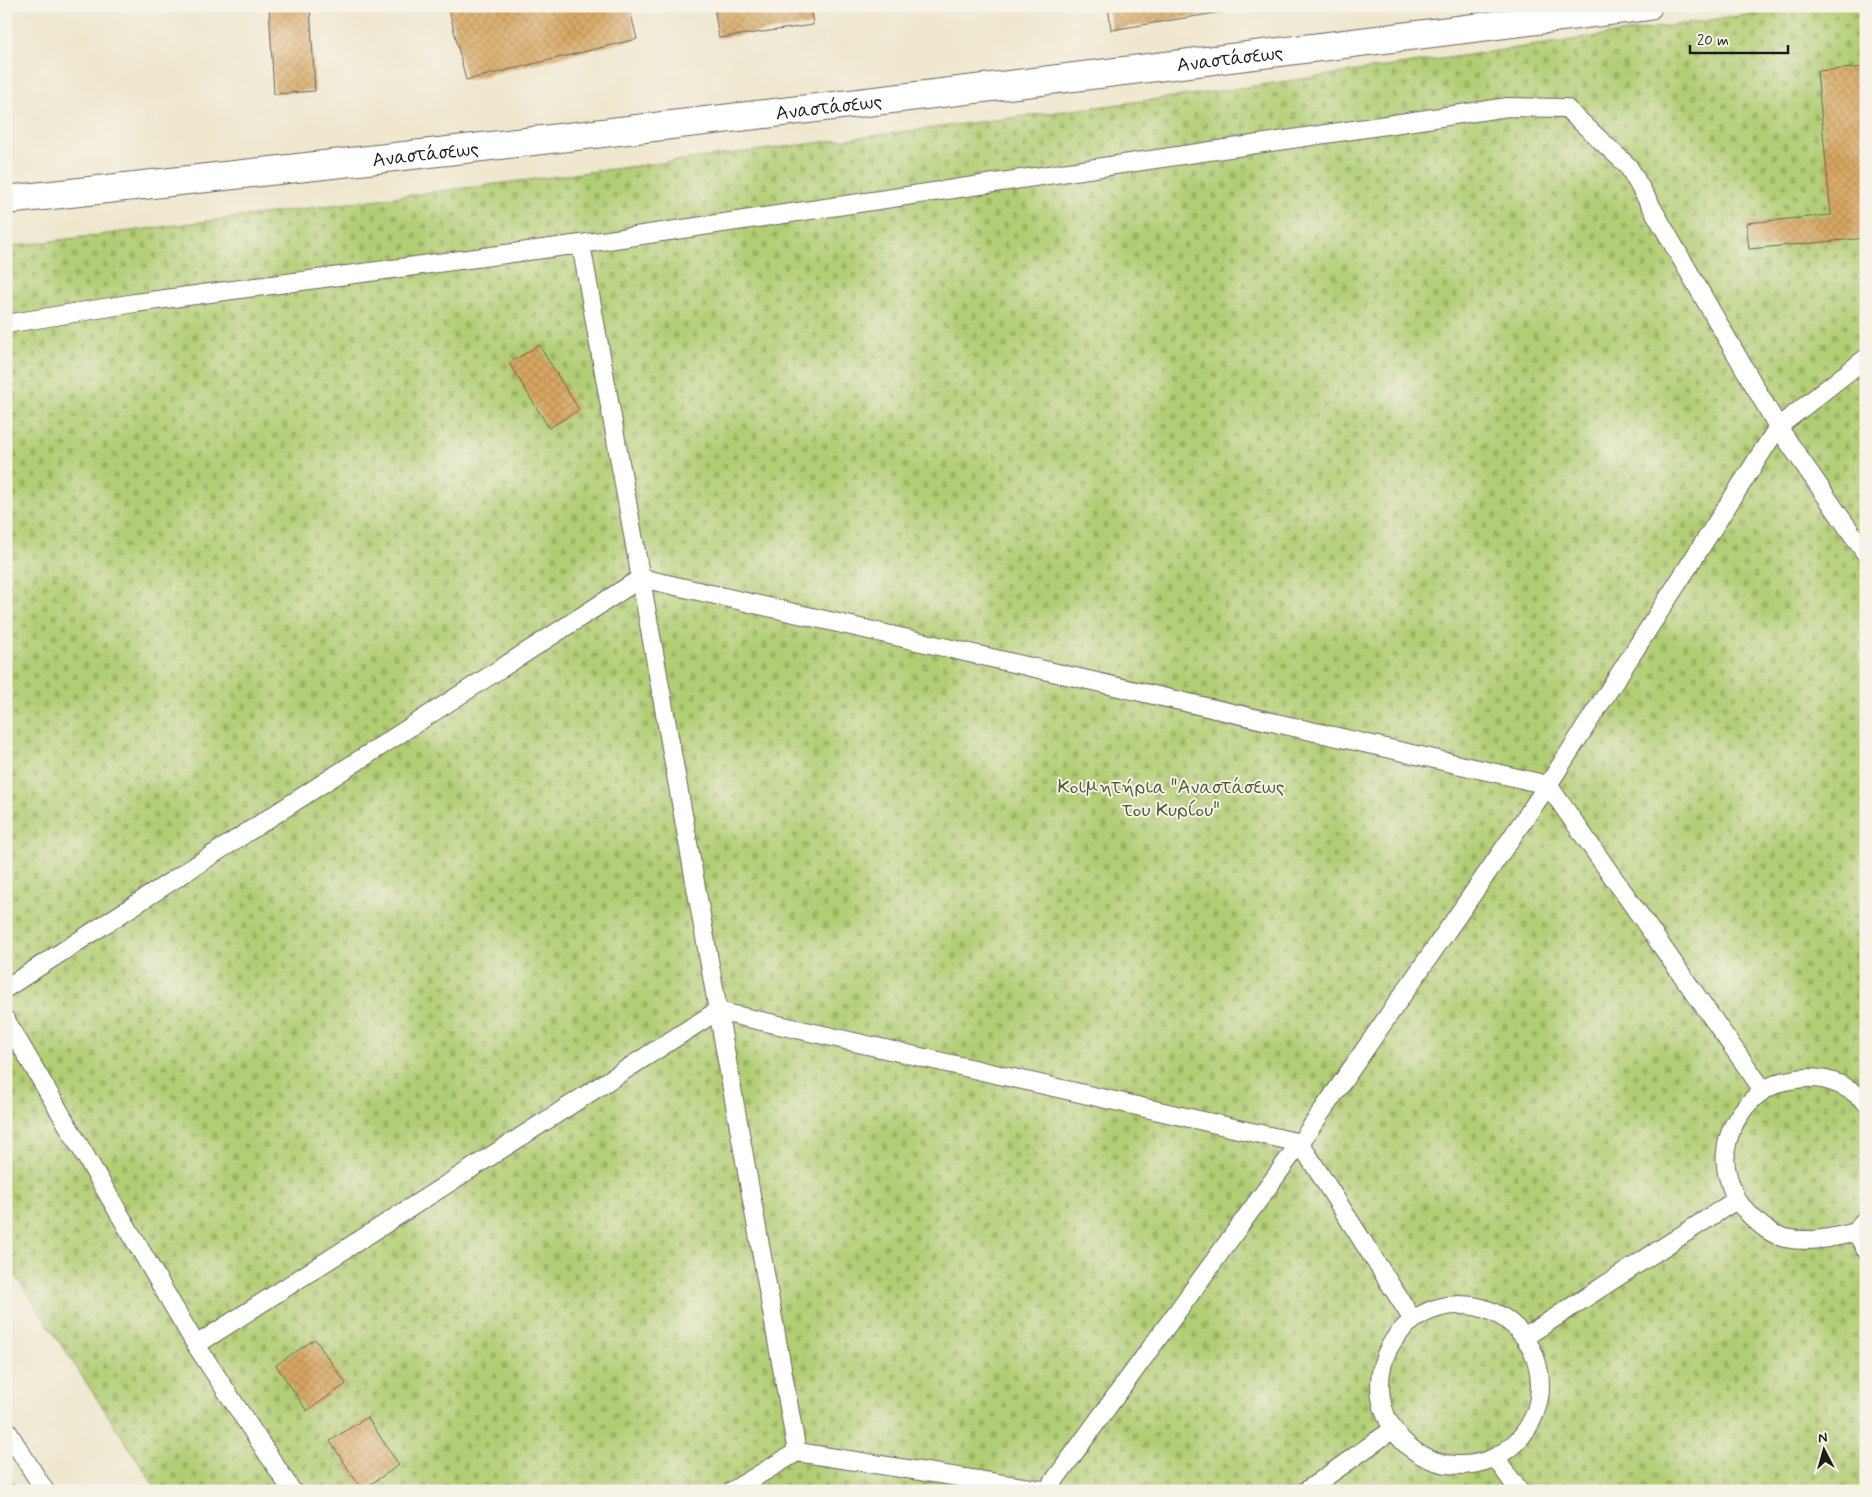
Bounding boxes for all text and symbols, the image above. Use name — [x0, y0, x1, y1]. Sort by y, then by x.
scale bar — [1690, 22, 1787, 54]
text: 20 m — [1697, 31, 1729, 51]
street label: Αναστάσεως — [1175, 40, 1285, 80]
street label: Αναστάσεως — [774, 88, 884, 128]
street label: Αναστάσεως — [371, 136, 481, 174]
park label: Κοιμητήρια "Αναστάσεως του Κυρίου" — [1058, 774, 1285, 824]
north arrow — [1800, 1424, 1850, 1474]
text: N — [1817, 1429, 1828, 1448]

